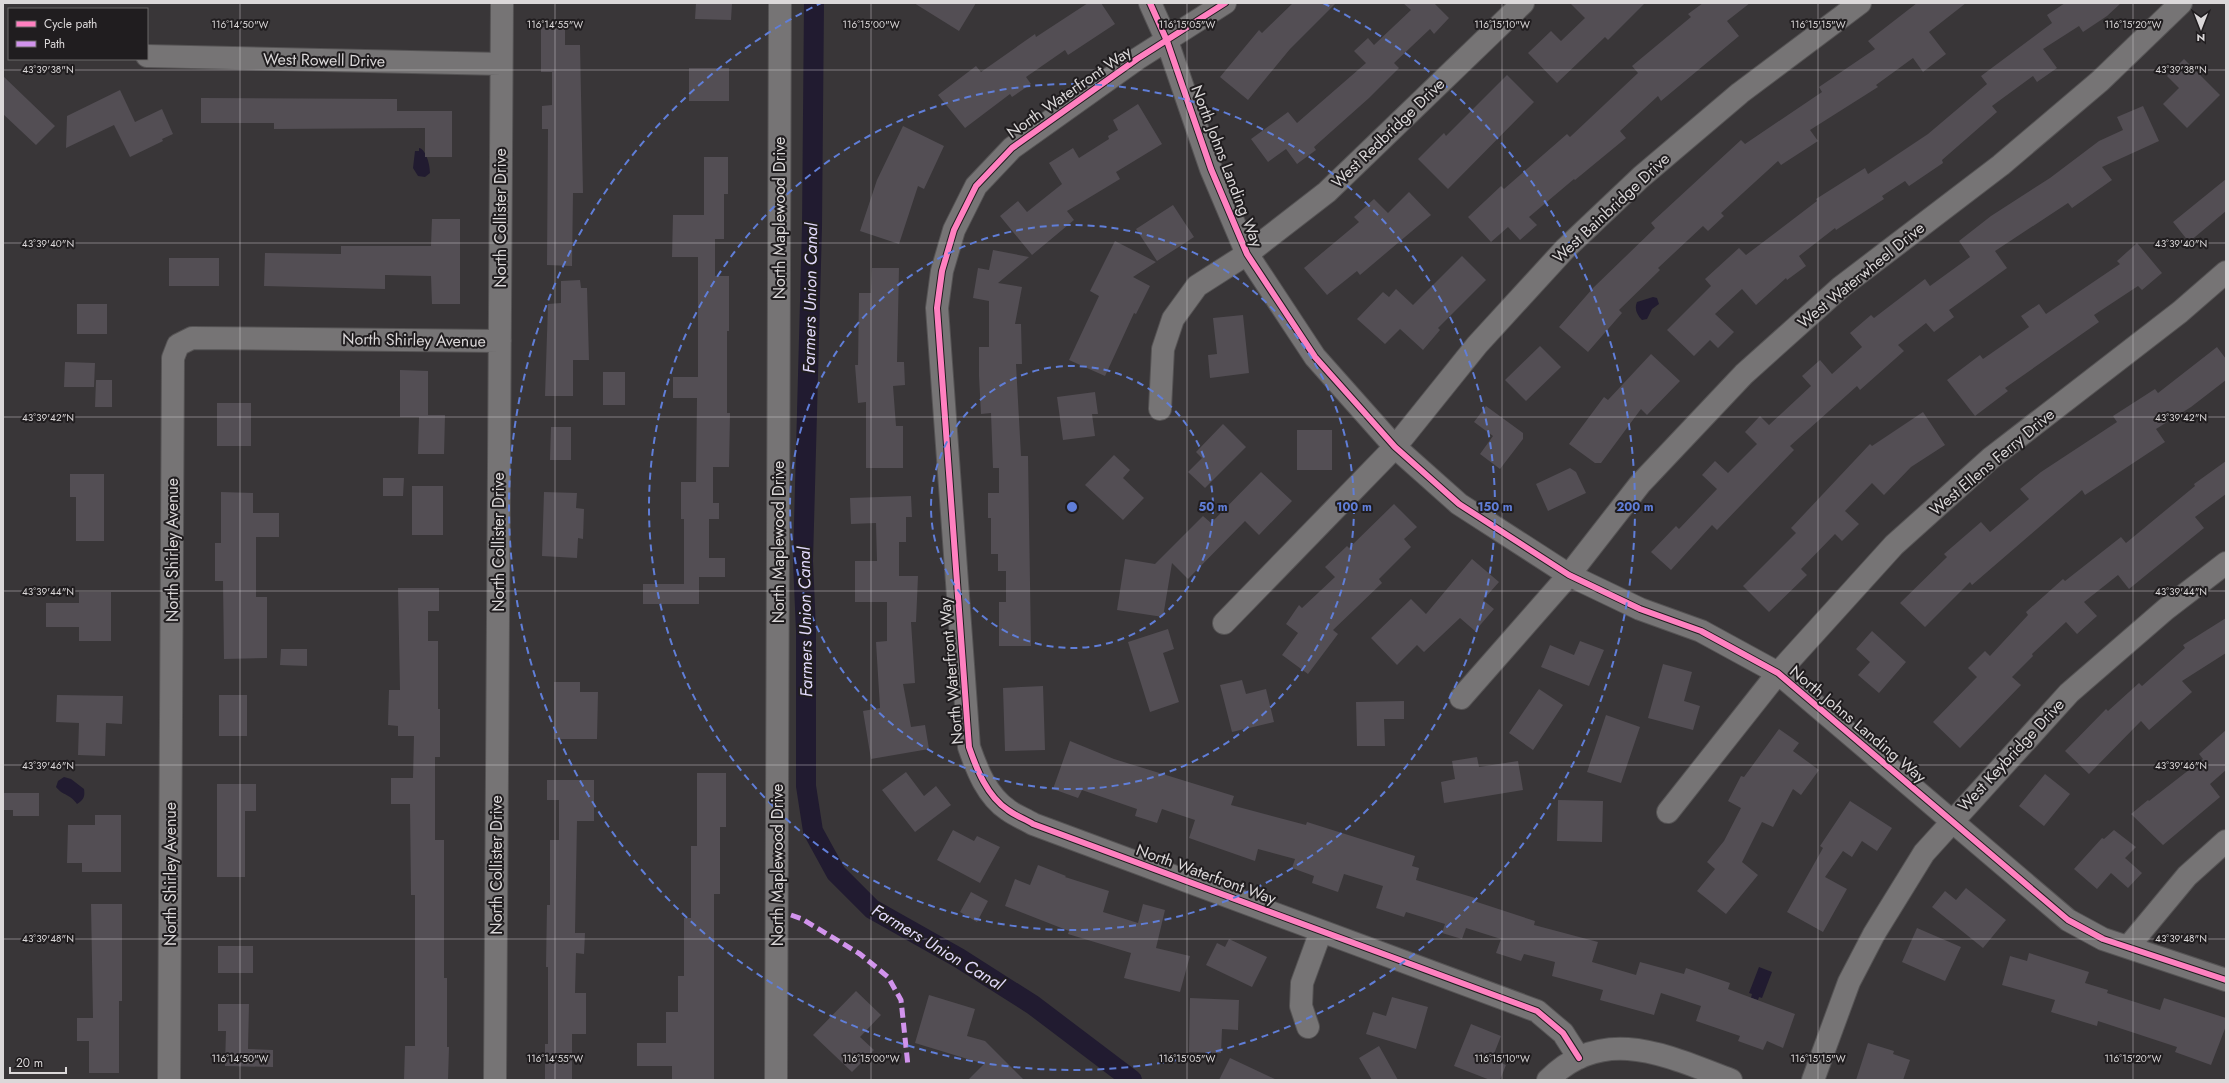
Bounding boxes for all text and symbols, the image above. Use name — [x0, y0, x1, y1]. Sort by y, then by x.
legend — [8, 8, 148, 60]
north arrow — [2181, 8, 2221, 48]
text: Cycle path — [44, 15, 97, 33]
text: 116°14'50"W — [212, 17, 269, 32]
text: 116°14'55"W — [527, 17, 583, 32]
text: 116°15'00"W — [842, 17, 900, 32]
text: 116°15'05"W — [1159, 17, 1215, 32]
text: 116°15'10"W — [1474, 17, 1530, 32]
text: 116°15'15"W — [1790, 17, 1846, 32]
text: 116°15'20"W — [2105, 17, 2161, 32]
text: N — [2197, 30, 2205, 46]
text: Path — [44, 35, 65, 53]
street label: North Waterfront Way — [1002, 40, 1137, 144]
street label: West Rowell Drive — [263, 47, 385, 73]
text: 43°39'38"N — [22, 62, 74, 77]
text: 43°39'38"N — [2155, 62, 2207, 77]
street label: West Redbridge Drive — [1326, 73, 1450, 193]
street label: North Johns Landing Way — [1185, 82, 1269, 251]
street label: North Maplewood Drive — [768, 137, 791, 299]
street label: North Collister Drive — [489, 148, 512, 288]
street label: West Bainbridge Drive — [1547, 148, 1675, 268]
street label: West Waterwheel Drive — [1792, 216, 1930, 334]
water label: Farmers Union Canal — [797, 222, 823, 373]
text: 43°39'40"N — [22, 236, 74, 251]
text: 43°39'40"N — [2155, 236, 2207, 251]
street label: North Shirley Avenue — [342, 327, 486, 353]
street label: West Ellens Ferry Drive — [1925, 403, 2059, 521]
text: 43°39'42"N — [22, 410, 74, 425]
text: 43°39'42"N — [2155, 410, 2207, 425]
street label: North Maplewood Drive — [767, 461, 790, 623]
street label: North Collister Drive — [487, 472, 510, 612]
street label: North Shirley Avenue — [161, 478, 184, 622]
text: 50 m — [1198, 498, 1228, 516]
text: 100 m — [1336, 498, 1372, 516]
text: 150 m — [1477, 498, 1513, 516]
text: 200 m — [1616, 498, 1654, 516]
centre of rings — [1065, 500, 1079, 514]
water label: Farmers Union Canal — [792, 546, 818, 697]
text: 43°39'44"N — [22, 584, 74, 599]
text: 43°39'44"N — [2155, 584, 2207, 599]
street label: North Waterfront Way — [933, 595, 969, 746]
street label: North Johns Landing Way — [1785, 660, 1932, 789]
street label: West Keybridge Drive — [1952, 693, 2070, 817]
text: 43°39'46"N — [22, 758, 74, 773]
text: 43°39'46"N — [2155, 758, 2207, 773]
street label: North Maplewood Drive — [766, 784, 789, 946]
street label: North Collister Drive — [485, 795, 508, 935]
street label: North Shirley Avenue — [159, 802, 182, 946]
street label: North Waterfront Way — [1133, 838, 1280, 910]
water label: Farmers Union Canal — [867, 898, 1010, 997]
text: 43°39'48"N — [22, 931, 74, 946]
text: 43°39'48"N — [2155, 931, 2207, 946]
scale bar — [10, 1049, 66, 1075]
text: 116°14'50"W — [212, 1051, 269, 1066]
text: 116°14'55"W — [527, 1051, 583, 1066]
text: 116°15'00"W — [842, 1051, 900, 1066]
text: 116°15'05"W — [1159, 1051, 1215, 1066]
text: 116°15'10"W — [1474, 1051, 1530, 1066]
text: 116°15'15"W — [1790, 1051, 1846, 1066]
text: 116°15'20"W — [2105, 1051, 2161, 1066]
text: 20 m — [16, 1054, 43, 1072]

